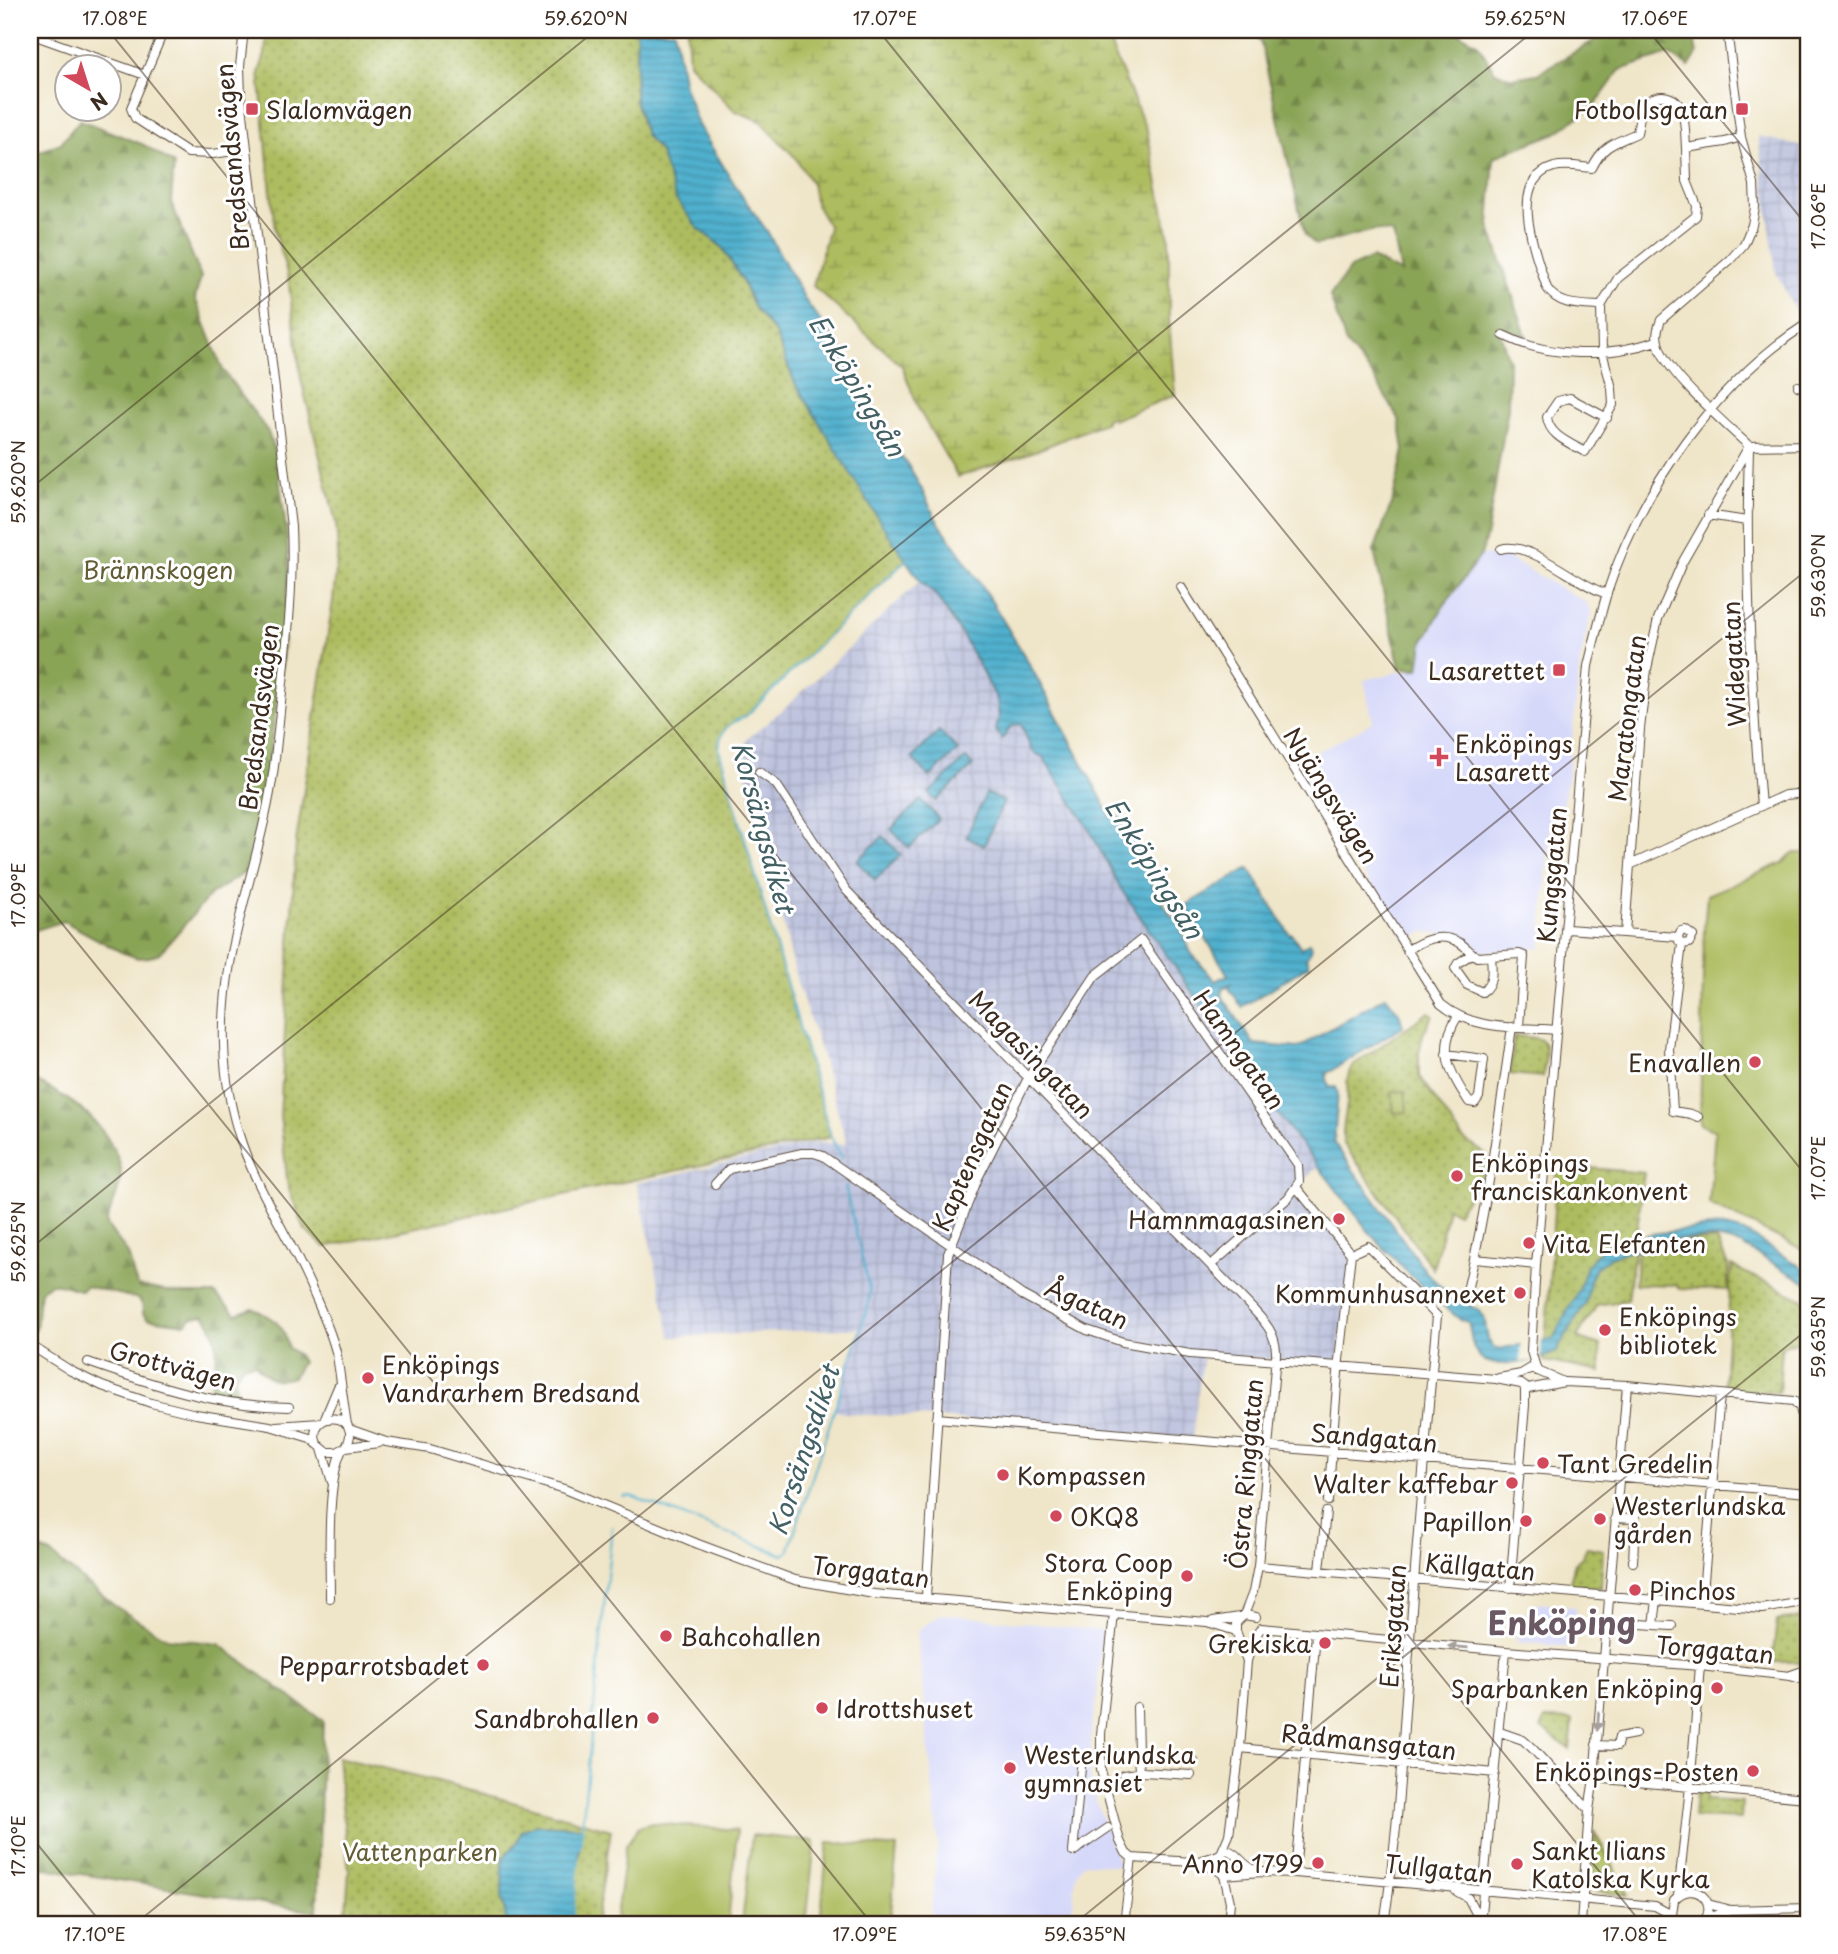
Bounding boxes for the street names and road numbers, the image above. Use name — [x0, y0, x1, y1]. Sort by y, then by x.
street label: Bredsandsvägen — [205, 62, 257, 252]
street label: Widegatan — [1712, 600, 1754, 728]
street label: Bredsandsvägen — [229, 622, 287, 812]
street label: Maratongatan — [1598, 633, 1654, 803]
street label: Nyängsvägen — [1276, 720, 1388, 870]
street label: Kungsgatan — [1527, 805, 1575, 945]
street label: Magasingatan — [961, 982, 1103, 1126]
street label: Hamngatan — [1185, 982, 1295, 1116]
street label: Kaptensgatan — [922, 1075, 1020, 1237]
street label: Ågatan — [1039, 1269, 1135, 1337]
street label: Grottvägen — [105, 1331, 241, 1399]
street label: Östra Ringgatan — [1219, 1377, 1271, 1571]
street label: Sandgatan — [1309, 1414, 1439, 1460]
street label: Källgatan — [1423, 1543, 1537, 1589]
street label: Torggatan — [810, 1546, 932, 1596]
street label: Eriksgatan — [1370, 1563, 1414, 1689]
street label: Torggatan — [1655, 1626, 1775, 1672]
street label: Rådmansgatan — [1280, 1714, 1458, 1768]
street label: Tullgatan — [1383, 1844, 1495, 1892]

